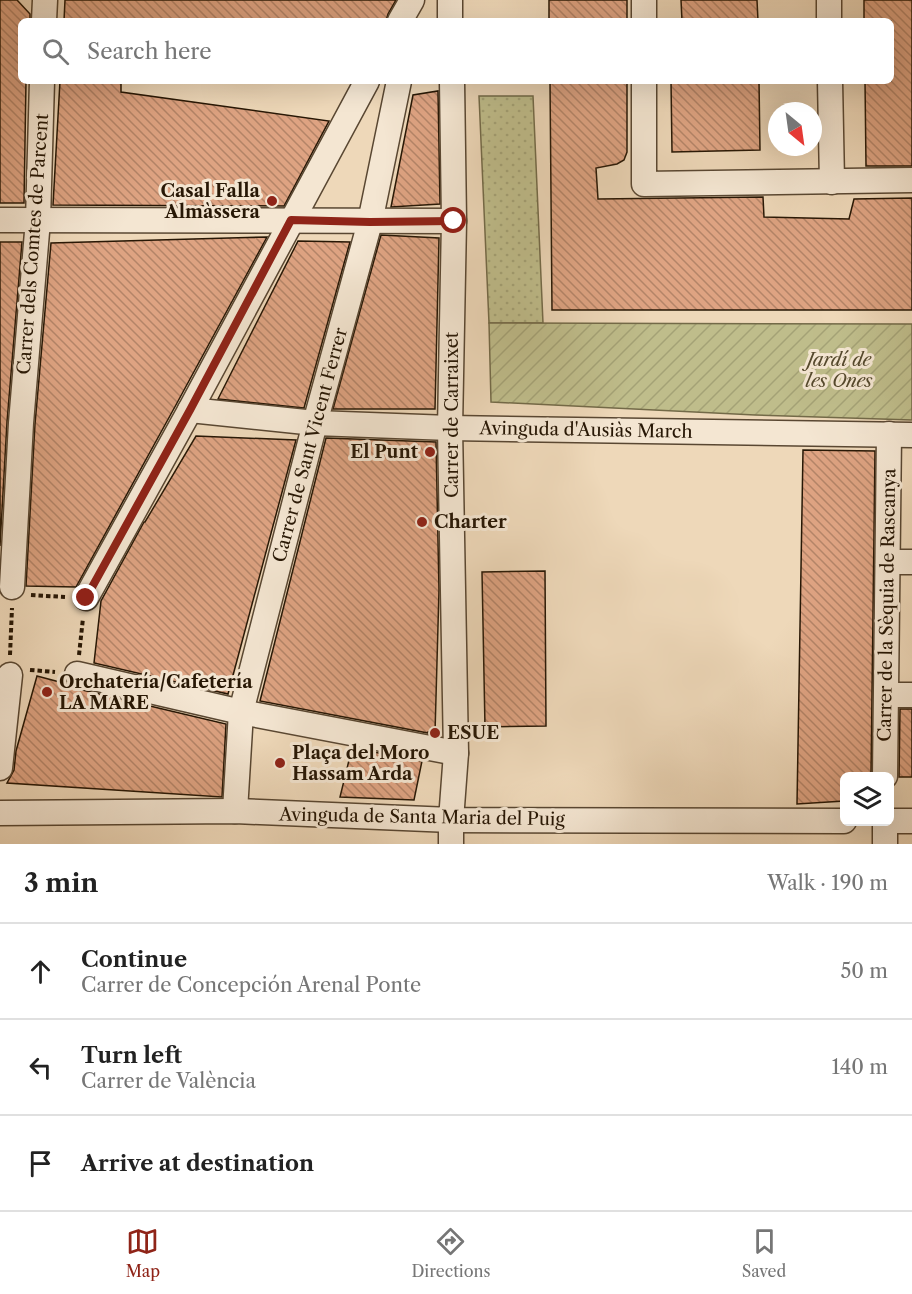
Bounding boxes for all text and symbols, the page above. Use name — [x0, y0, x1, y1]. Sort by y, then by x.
search box — [18, 18, 894, 84]
icon: search — [39, 35, 72, 68]
text: Search here — [87, 38, 212, 65]
north arrow — [768, 102, 822, 156]
street label: Carrer dels Comtes de Parcent — [13, 112, 53, 375]
place label: Casal Falla Almàssera — [160, 180, 261, 223]
marker: Casal Falla Almàssera — [265, 194, 279, 208]
route start — [440, 207, 466, 233]
street label: Carrer de Sant Vicent Ferrer — [268, 325, 352, 565]
street label: Carrer de Carraixet — [441, 331, 463, 498]
park label: Jardí de les Ones — [802, 349, 873, 392]
street label: Avinguda d'Ausiàs March — [478, 417, 693, 443]
place label: El Punt — [350, 441, 419, 463]
marker: El Punt — [423, 445, 437, 459]
street label: Carrer de la Sèquia de Rascanya — [874, 468, 900, 742]
place label: Charter — [434, 511, 507, 533]
marker: Charter — [415, 515, 429, 529]
route end — [72, 584, 98, 610]
place label: Orchatería/Cafetería LA MARE — [59, 671, 253, 714]
marker: Orchatería/Cafetería LA MARE — [40, 685, 54, 699]
place label: ESUE — [447, 722, 499, 744]
marker: ESUE — [428, 726, 442, 740]
place label: Plaça del Moro Hassam Arda — [292, 742, 430, 785]
marker: Plaça del Moro Hassam Arda — [273, 756, 287, 770]
map controls — [840, 772, 894, 826]
button: layers — [840, 772, 894, 826]
street label: Avinguda de Santa Maria del Puig — [278, 803, 566, 831]
text: 3 min — [24, 867, 98, 899]
text: Walk · 190 m — [767, 871, 888, 895]
text: Continue — [81, 946, 187, 973]
icon: ahead — [24, 955, 57, 988]
text: 50 m — [841, 959, 888, 983]
text: Carrer de Concepción Arenal Ponte — [81, 973, 421, 997]
text: Turn left — [81, 1042, 182, 1069]
icon: left — [24, 1051, 57, 1084]
text: 140 m — [831, 1055, 888, 1079]
text: Carrer de València — [81, 1069, 256, 1093]
icon: arrive — [24, 1147, 57, 1180]
text: Arrive at destination — [81, 1150, 314, 1177]
tab: Map — [126, 1225, 160, 1281]
tab: Directions — [411, 1225, 490, 1281]
tab: Saved — [742, 1225, 786, 1281]

